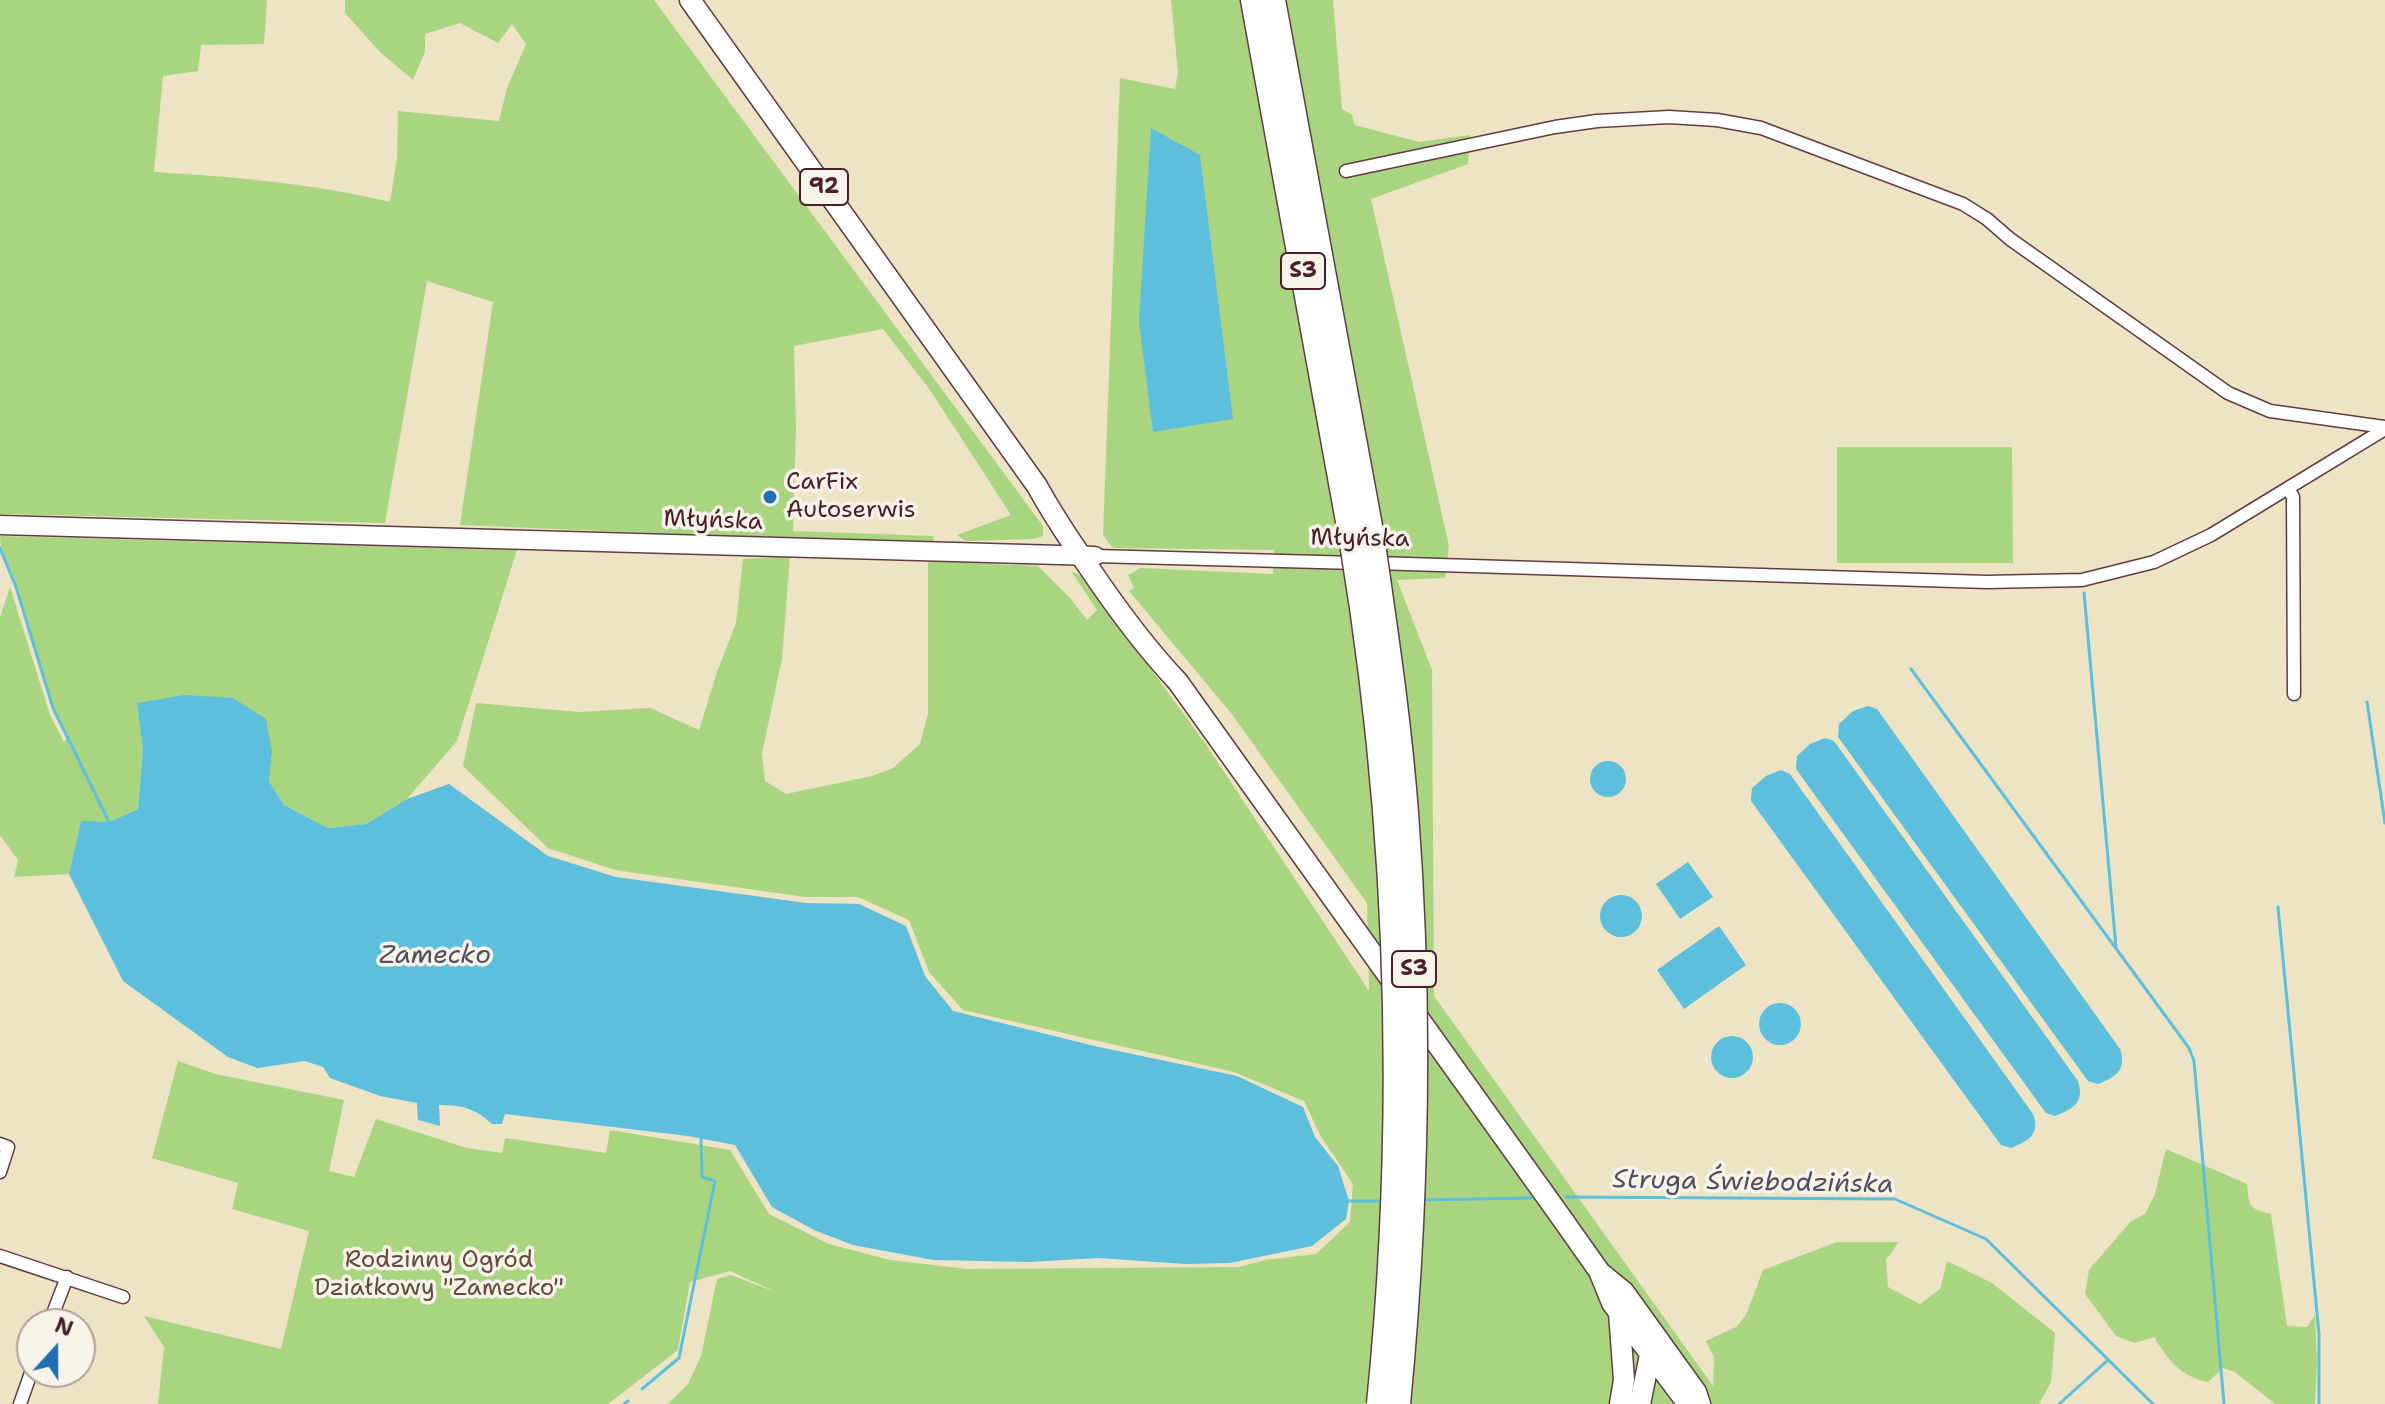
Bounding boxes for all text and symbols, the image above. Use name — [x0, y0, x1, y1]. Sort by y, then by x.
road number: 92 — [800, 169, 848, 205]
road number: S3 — [1281, 253, 1325, 289]
place label: CarFix Autoserwis — [786, 469, 916, 525]
marker: CarFix Autoserwis — [761, 488, 779, 506]
street label: Młyńska — [663, 505, 763, 537]
street label: Młyńska — [1310, 524, 1410, 554]
water label: Zamecko — [379, 940, 491, 972]
road number: S3 — [1392, 951, 1436, 987]
water label: Struga Świebodzińska — [1612, 1165, 1894, 1201]
park label: Rodzinny Ogród Działkowy "Zamecko" — [314, 1247, 564, 1303]
north arrow — [16, 1308, 96, 1388]
text: N — [51, 1310, 77, 1344]

